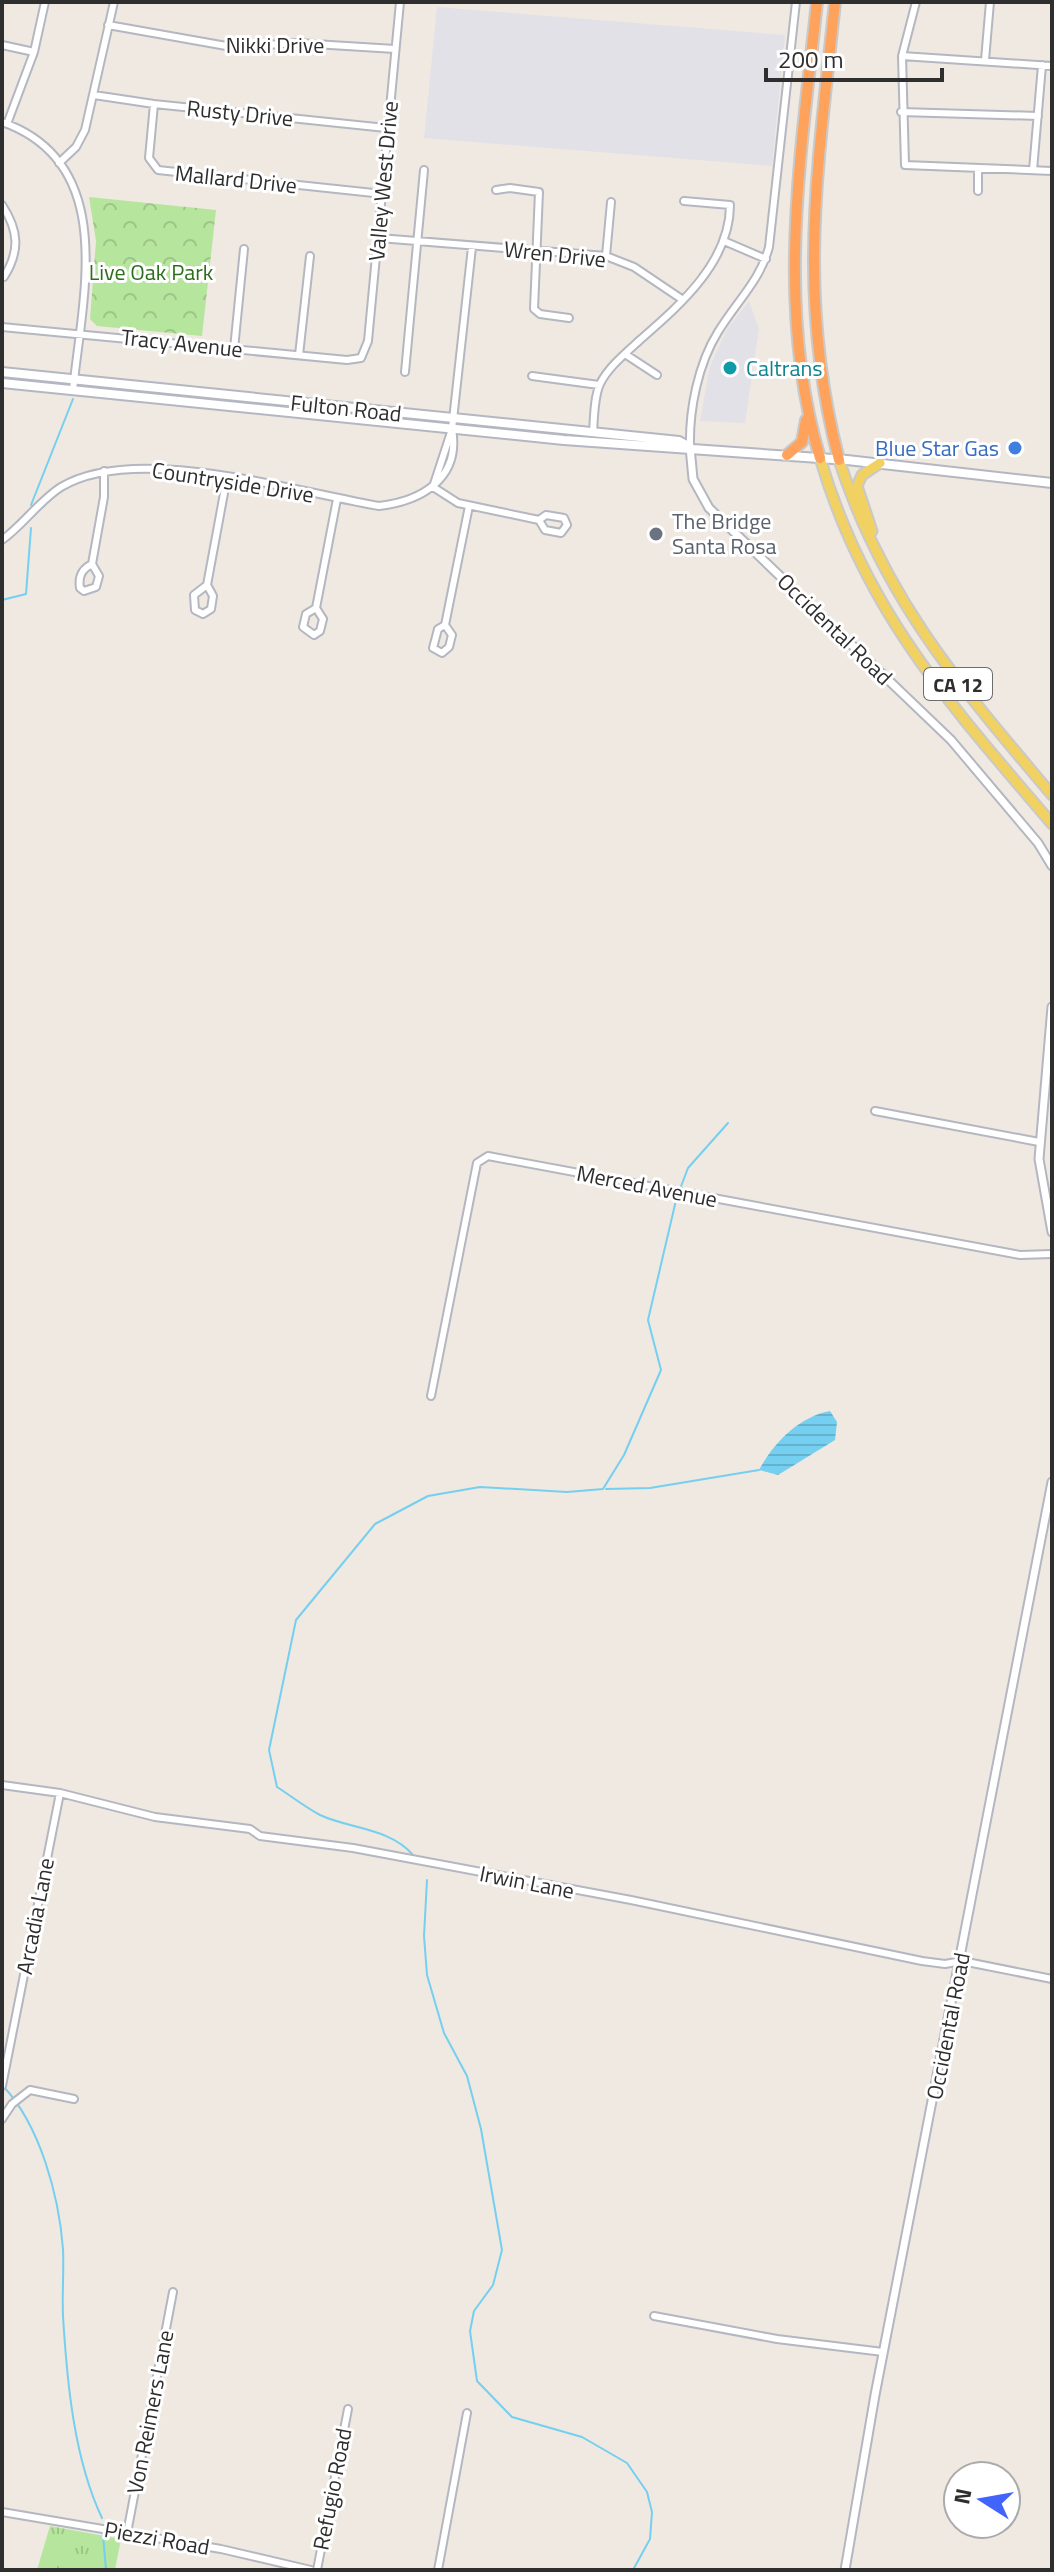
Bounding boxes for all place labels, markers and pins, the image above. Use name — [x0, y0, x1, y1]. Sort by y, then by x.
place label: Caltrans — [746, 351, 822, 385]
marker: Caltrans — [721, 359, 739, 377]
place label: Blue Star Gas — [875, 431, 999, 465]
marker: Blue Star Gas — [1006, 439, 1024, 457]
place label: The Bridge Santa Rosa — [672, 504, 777, 563]
marker: The Bridge Santa Rosa — [647, 525, 665, 543]

